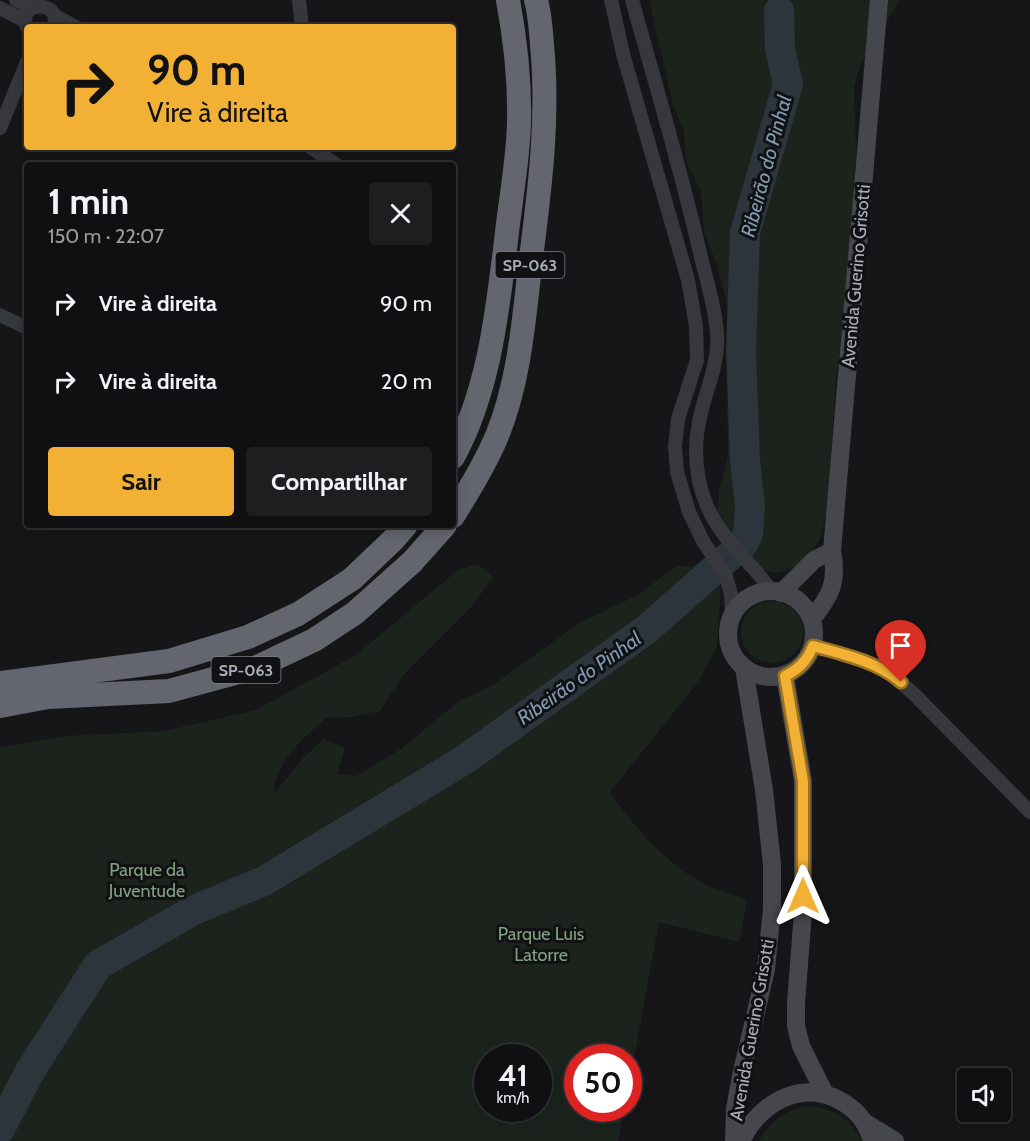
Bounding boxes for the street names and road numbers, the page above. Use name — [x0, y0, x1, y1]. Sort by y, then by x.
street label: Avenida Guerino Grisotti — [837, 184, 875, 368]
road number: SP-063 — [496, 252, 564, 278]
road number: SP-063 — [212, 657, 280, 683]
street label: Avenida Guerino Grisotti — [725, 938, 779, 1122]

